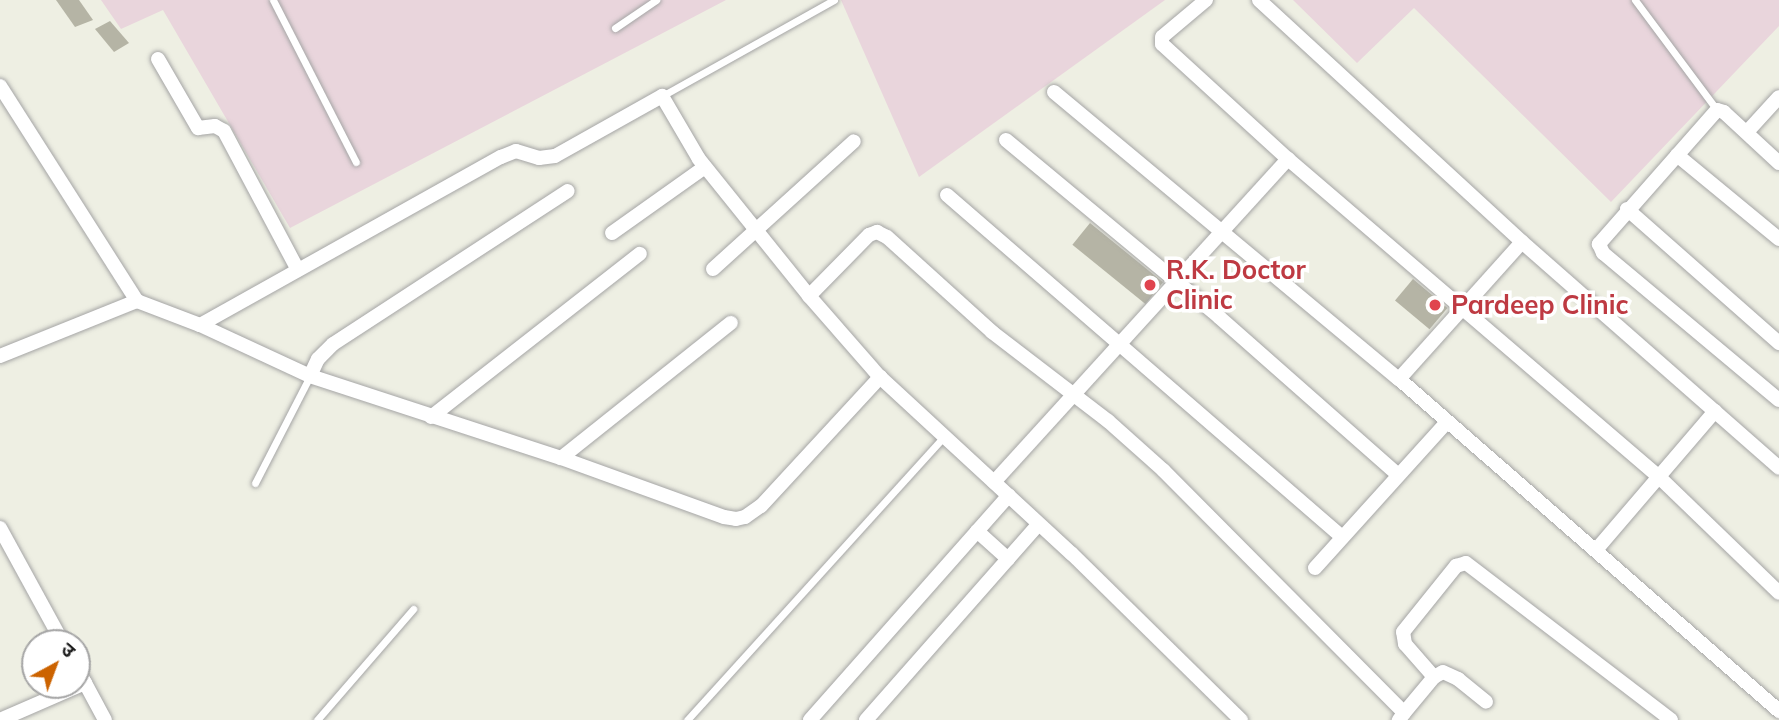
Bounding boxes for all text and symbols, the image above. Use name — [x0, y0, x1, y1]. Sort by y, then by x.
place label: R.K. Doctor Clinic — [1166, 254, 1306, 316]
marker: R.K. Doctor Clinic — [1140, 275, 1160, 295]
place label: Pardeep Clinic — [1451, 289, 1629, 321]
marker: Pardeep Clinic — [1425, 295, 1445, 315]
north arrow — [21, 629, 91, 699]
text: उ — [56, 637, 81, 662]

